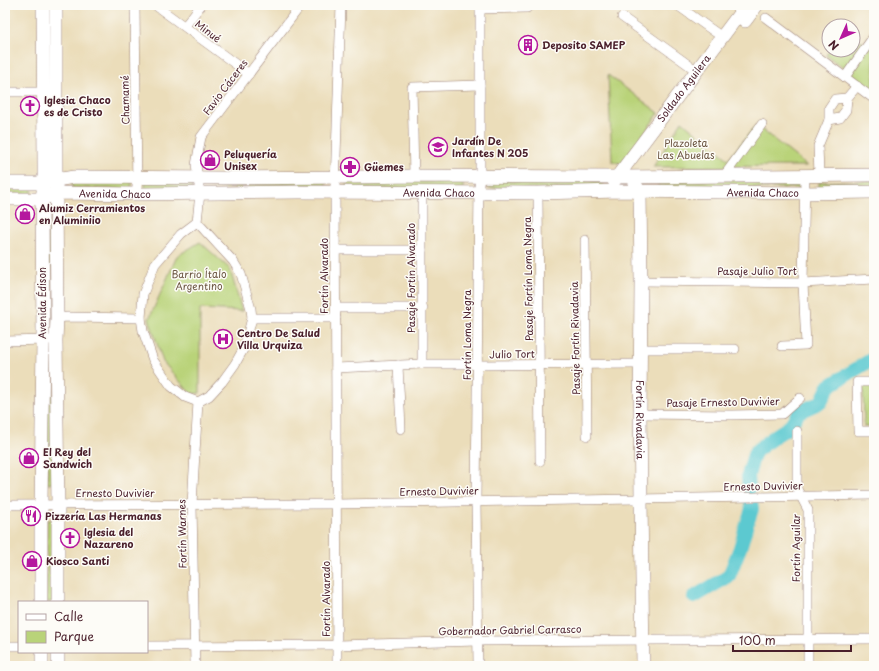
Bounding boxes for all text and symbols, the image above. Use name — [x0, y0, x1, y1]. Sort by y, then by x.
street label: Minué — [192, 16, 225, 46]
north arrow — [821, 18, 861, 58]
building icon: Deposito SAMEP — [517, 34, 539, 56]
text: N — [824, 36, 843, 55]
place label: Deposito SAMEP — [542, 37, 626, 52]
street label: Soldado Aguilera — [653, 50, 714, 125]
street label: Favio Cáceres — [199, 55, 251, 118]
street label: Chamamé — [117, 75, 132, 125]
place label: Iglesia Chaco es de Cristo — [44, 92, 111, 119]
church icon: Iglesia Chaco es de Cristo — [19, 95, 41, 117]
place label: Jardín De Infantes N 205 — [452, 133, 528, 160]
park label: Plazoleta Las Abuelas — [657, 135, 715, 162]
school or university icon: Jardín De Infantes N 205 — [427, 136, 449, 158]
place label: Peluquería Unisex — [224, 146, 277, 173]
shop icon: Peluquería Unisex — [199, 149, 221, 171]
pharmacy icon: Güemes — [339, 156, 361, 178]
place label: Güemes — [364, 159, 404, 174]
street label: Avenida Chaco — [403, 184, 475, 200]
street label: Avenida Chaco — [727, 184, 799, 200]
street label: Avenida Chaco — [79, 185, 151, 201]
place label: Alumiz Cerramientos en Aluminiio — [39, 200, 145, 227]
shop icon: Alumiz Cerramientos en Aluminiio — [14, 203, 36, 225]
street label: Pasaje Fortín Loma Negra — [519, 216, 536, 341]
street label: Pasaje Fortín Alvarado — [403, 223, 418, 333]
street label: Fortín Alvarado — [316, 238, 331, 314]
street label: Pasaje Julio Tort — [717, 263, 797, 278]
park label: Barrio Ítalo Argentino — [172, 266, 227, 293]
street label: Avenida Édison — [34, 267, 49, 339]
street label: Pasaje Fortín Rivadavia — [566, 281, 583, 395]
street label: Fortín Loma Negra — [459, 289, 474, 380]
place label: Centro De Salud Villa Urquiza — [237, 325, 320, 352]
hospital icon: Centro De Salud Villa Urquiza — [212, 328, 234, 350]
street label: Julio Tort — [489, 346, 535, 361]
street label: Fortín Rivadavia — [633, 380, 649, 460]
street label: Pasaje Ernesto Duvivier — [666, 393, 780, 410]
place label: El Rey del Sandwich — [43, 444, 92, 471]
shop icon: El Rey del Sandwich — [18, 447, 40, 469]
street label: Ernesto Duvivier — [723, 477, 803, 494]
street label: Ernesto Duvivier — [399, 482, 479, 499]
street label: Ernesto Duvivier — [75, 485, 155, 500]
street label: Fortín Warnes — [173, 499, 190, 569]
restaurant icon: Pizzería Las Hermanas — [20, 505, 42, 527]
place label: Pizzería Las Hermanas — [45, 508, 162, 523]
street label: Fortín Aguilar — [788, 513, 803, 582]
place label: Iglesia del Nazareno — [84, 524, 133, 551]
church icon: Iglesia del Nazareno — [59, 527, 81, 549]
shop icon: Kiosco Santi — [21, 550, 43, 572]
place label: Kiosco Santi — [46, 553, 109, 568]
street label: Fortín Alvarado — [318, 561, 333, 637]
legend — [18, 601, 148, 653]
text: Calle — [54, 607, 84, 625]
street label: Gobernador Gabriel Carrasco — [438, 621, 582, 638]
text: Parque — [54, 627, 94, 645]
scale bar — [733, 627, 851, 653]
text: 100 m — [739, 631, 776, 649]

